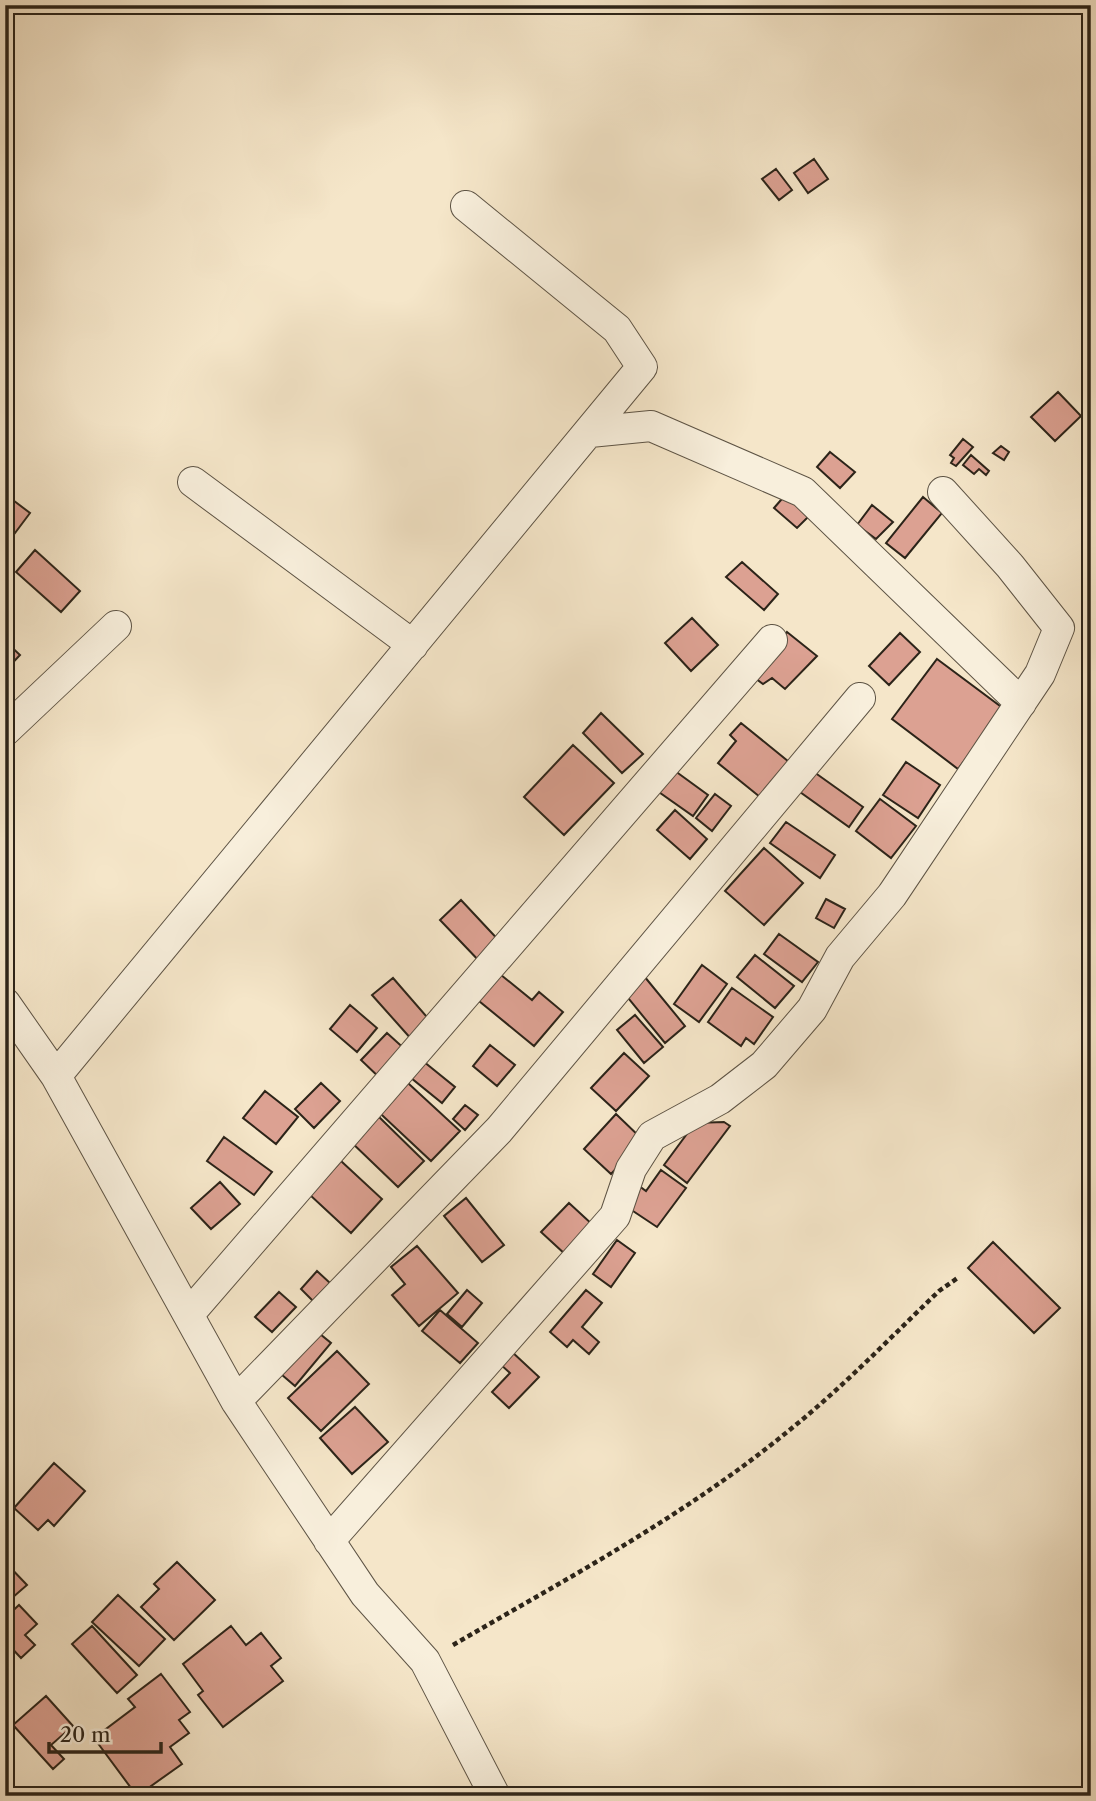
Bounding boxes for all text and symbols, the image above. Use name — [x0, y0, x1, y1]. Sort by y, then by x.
scale bar — [49, 1710, 161, 1754]
text: 20 m — [60, 1722, 111, 1747]

